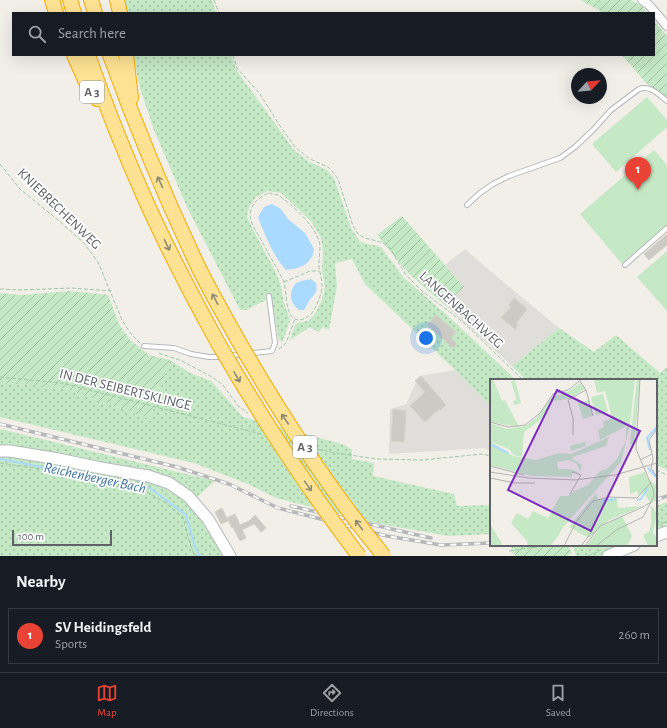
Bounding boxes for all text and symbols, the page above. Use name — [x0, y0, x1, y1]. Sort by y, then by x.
search box — [12, 12, 655, 56]
icon: search — [26, 23, 48, 45]
text: Search here — [58, 26, 126, 41]
north arrow — [571, 68, 607, 104]
road number: A 3 — [80, 81, 104, 103]
pin: 1 — [625, 157, 651, 190]
street label: KNIEBRECHENWEG — [15, 166, 103, 252]
one-way arrow — [156, 176, 163, 188]
one-way arrow — [164, 239, 171, 251]
street label: LANGENBACHWEG — [416, 269, 506, 351]
one-way arrow — [211, 293, 219, 305]
your location — [416, 328, 436, 348]
street label: IN DER SEIBERTSKLINGE — [58, 367, 192, 413]
one-way arrow — [234, 371, 242, 383]
inset map — [490, 379, 657, 546]
one-way arrow — [281, 413, 290, 424]
road number: A 3 — [293, 436, 317, 458]
water label: Reichenberger Bach — [43, 460, 147, 496]
one-way arrow — [304, 480, 312, 491]
one-way arrow — [355, 520, 364, 531]
scale bar — [12, 528, 112, 547]
text: 100 m — [18, 531, 44, 542]
text: Nearby — [16, 573, 66, 590]
text: SV Heidingsfeld — [55, 620, 151, 635]
text: 1 — [28, 629, 32, 642]
text: 260 m — [619, 629, 650, 642]
text: Sports — [55, 638, 87, 651]
tab: Map — [96, 682, 118, 719]
tab: Directions — [310, 682, 354, 719]
tab: Saved — [546, 682, 571, 719]

